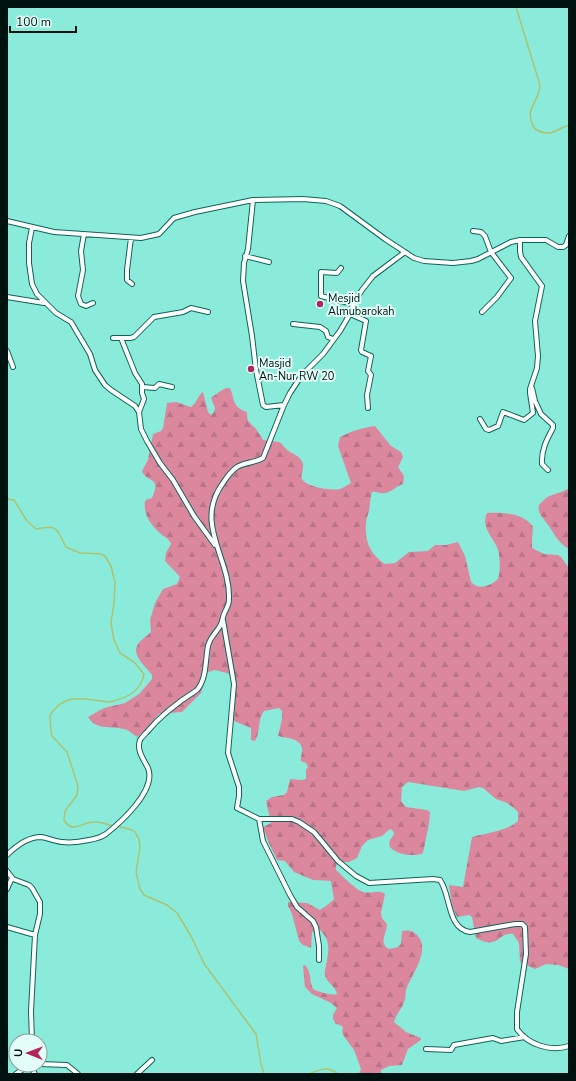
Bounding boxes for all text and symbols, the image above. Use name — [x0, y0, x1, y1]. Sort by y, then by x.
scale bar — [10, 8, 76, 34]
text: 100 m — [16, 14, 51, 30]
place label: Mesjid Almubarokah — [328, 291, 395, 319]
marker: Mesjid Almubarokah — [315, 299, 325, 309]
place label: Masjid An-Nur RW 20 — [259, 356, 335, 384]
marker: Masjid An-Nur RW 20 — [246, 364, 256, 374]
north arrow — [8, 1033, 48, 1073]
text: U — [11, 1049, 26, 1057]

